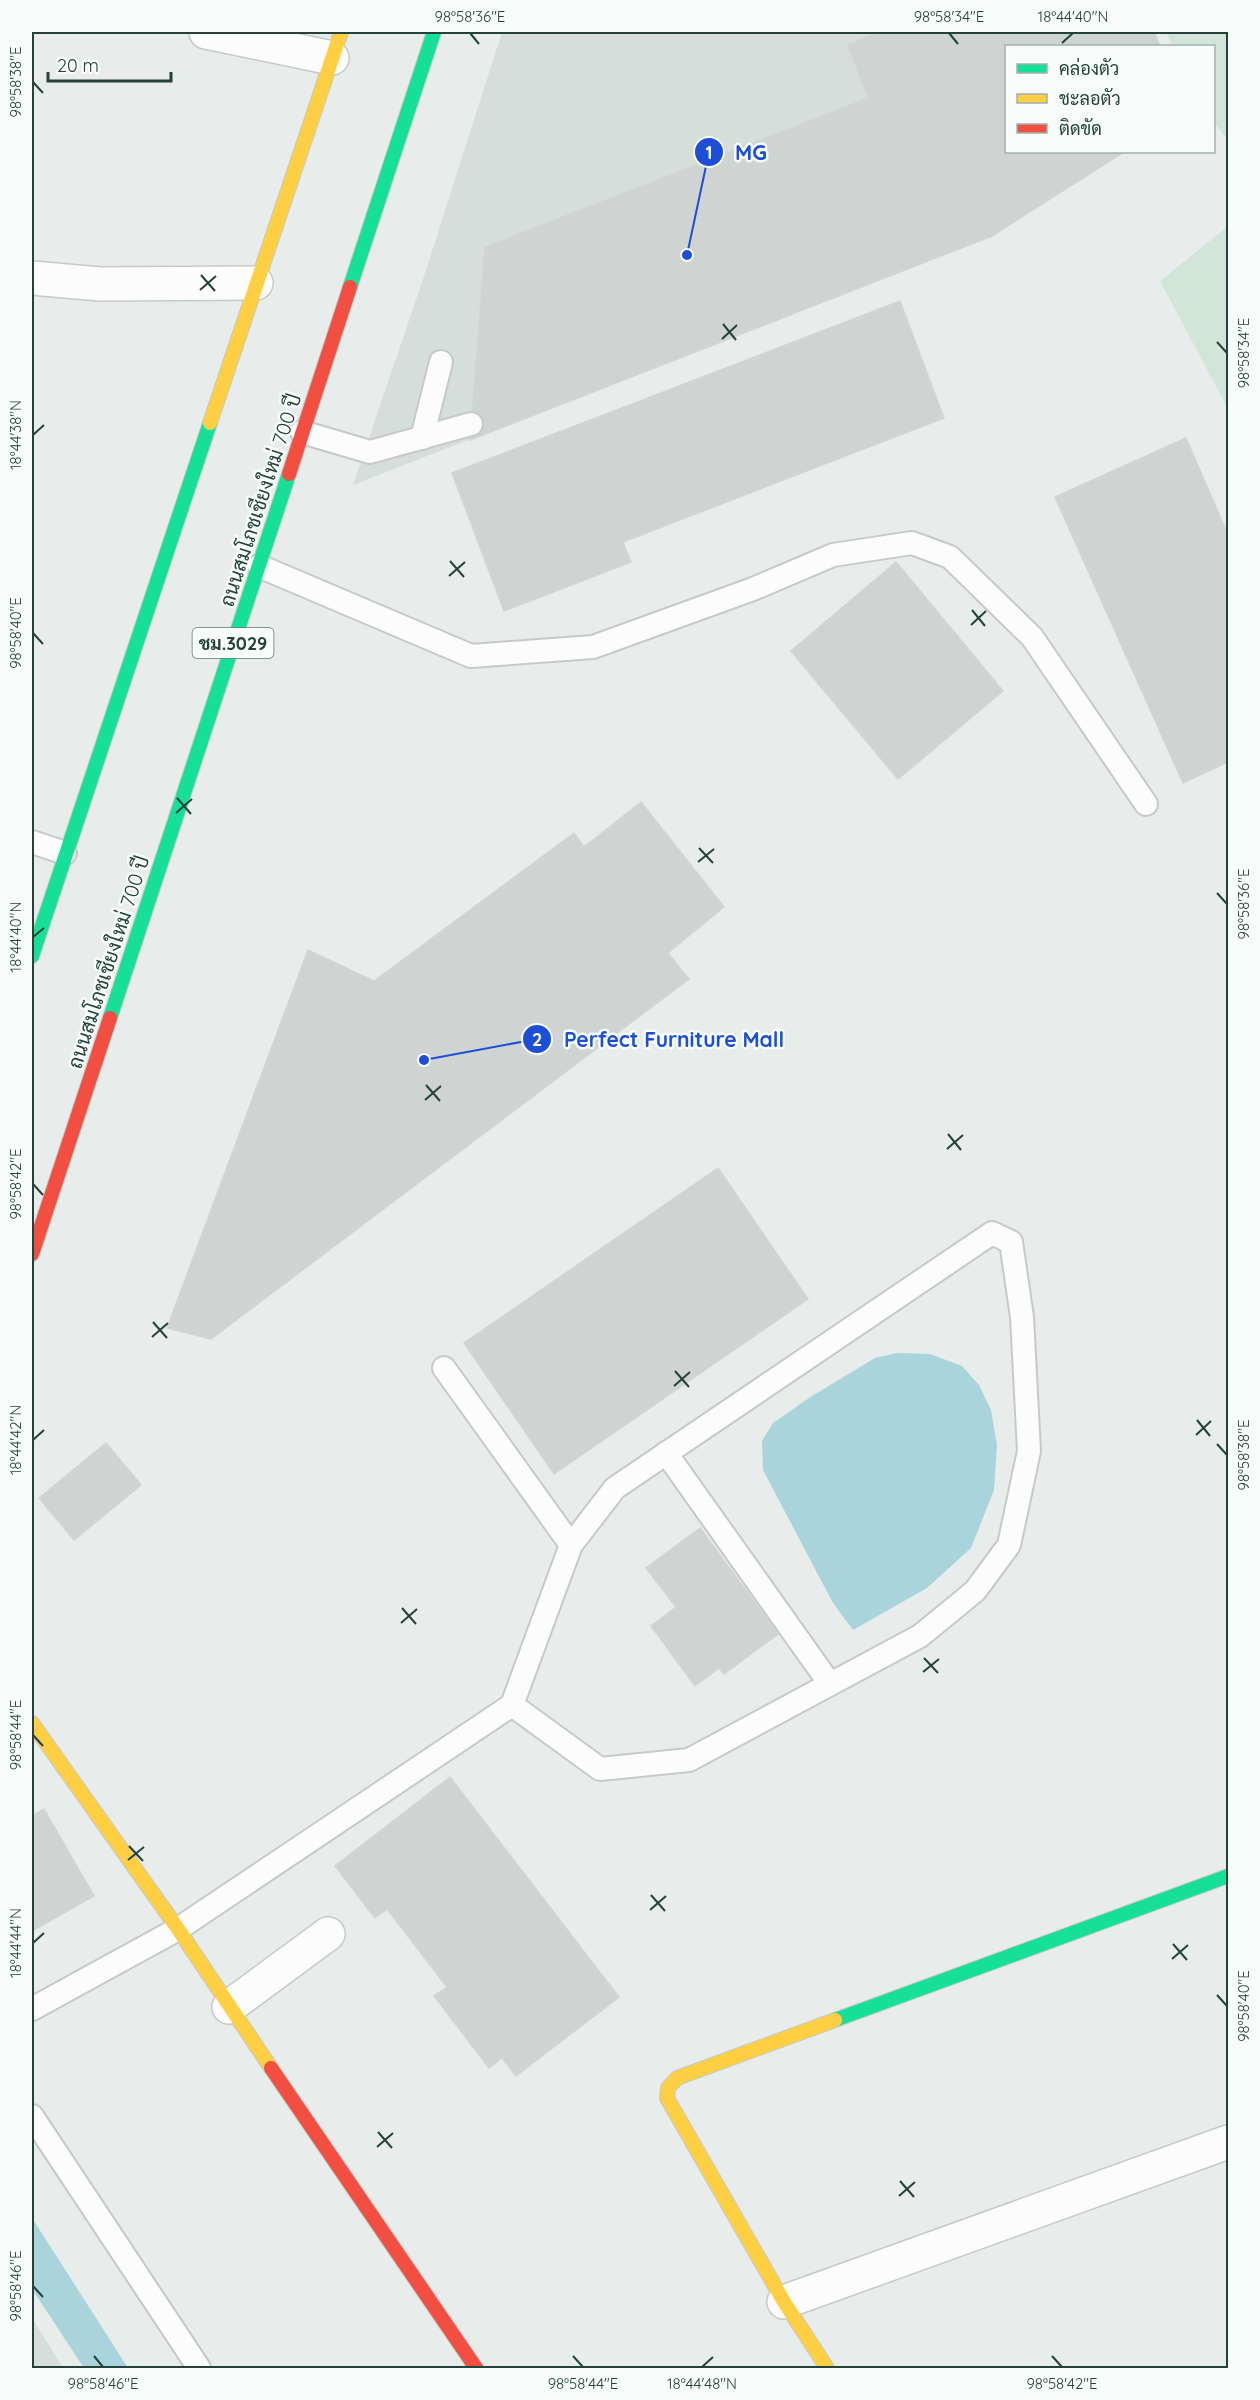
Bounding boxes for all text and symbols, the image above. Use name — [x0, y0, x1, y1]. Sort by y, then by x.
text: 98°58'36"E — [435, 7, 505, 26]
text: 98°58'34"E — [914, 7, 984, 26]
text: 18°44'40"N — [1038, 7, 1108, 26]
scale bar — [48, 45, 171, 83]
legend — [1005, 45, 1215, 153]
text: 98°58'38"E — [6, 47, 25, 117]
text: 20 m — [57, 54, 99, 77]
text: คล่องตัว — [1059, 57, 1119, 80]
text: ชะลอตัว — [1059, 87, 1121, 110]
text: ติดขัด — [1059, 117, 1102, 140]
callout: MG — [694, 133, 779, 172]
text: MG — [735, 139, 767, 165]
text: 1 — [705, 141, 713, 164]
text: 98°58'34"E — [1234, 318, 1253, 388]
street label: ถนนสมโภชเชียงใหม่ 700 ปี — [214, 390, 306, 610]
text: 18°44'38"N — [6, 400, 25, 470]
text: 98°58'40"E — [6, 597, 25, 669]
road number: ชม.3029 — [192, 628, 274, 658]
street label: ถนนสมโภชเชียงใหม่ 700 ปี — [62, 852, 154, 1072]
text: 98°58'36"E — [1234, 869, 1253, 939]
text: 18°44'40"N — [6, 902, 25, 972]
callout: Perfect Furniture Mall — [522, 1020, 796, 1059]
text: Perfect Furniture Mall — [564, 1026, 784, 1052]
text: 2 — [532, 1028, 542, 1051]
text: 98°58'42"E — [6, 1148, 25, 1220]
text: 18°44'42"N — [6, 1405, 25, 1475]
text: 98°58'38"E — [1234, 1420, 1253, 1490]
text: 98°58'44"E — [6, 1700, 25, 1770]
text: 18°44'44"N — [6, 1908, 25, 1978]
text: 98°58'40"E — [1234, 1970, 1253, 2042]
text: 98°58'46"E — [6, 2251, 25, 2321]
text: 98°58'46"E — [68, 2374, 138, 2393]
text: 98°58'44"E — [548, 2374, 618, 2393]
text: 18°44'48"N — [667, 2374, 737, 2393]
text: 98°58'42"E — [1026, 2374, 1098, 2393]

